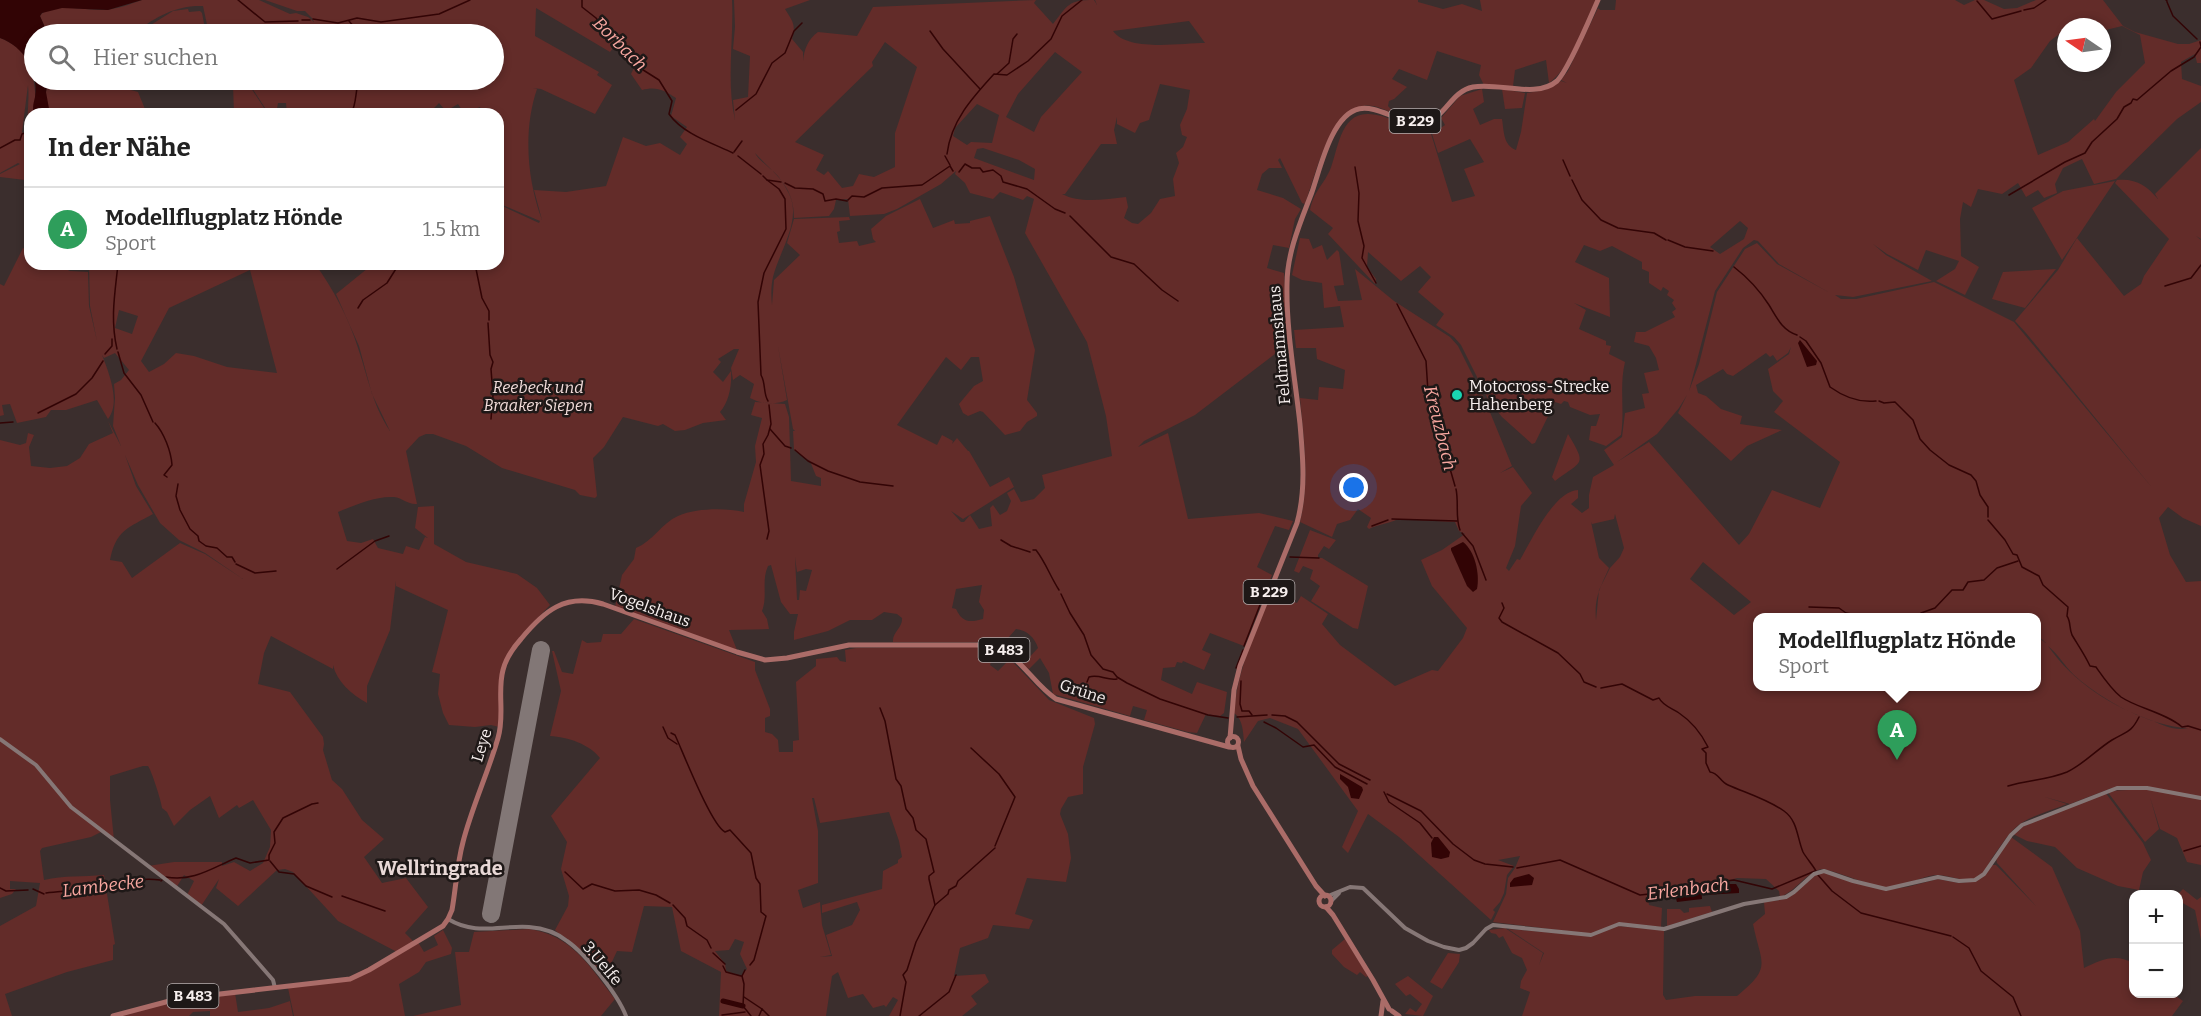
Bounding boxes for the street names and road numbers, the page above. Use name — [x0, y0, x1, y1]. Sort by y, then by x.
road number: B 229 — [1390, 109, 1440, 133]
street label: Feldmannshaus — [1265, 285, 1294, 405]
road number: B 229 — [1244, 580, 1294, 604]
street label: Vogelshaus — [607, 584, 693, 631]
road number: B 483 — [978, 638, 1030, 662]
street label: Grüne — [1057, 675, 1108, 708]
street label: Leye — [467, 726, 496, 764]
street label: 3.Uelfe — [579, 938, 626, 989]
road number: B 483 — [168, 984, 218, 1008]

